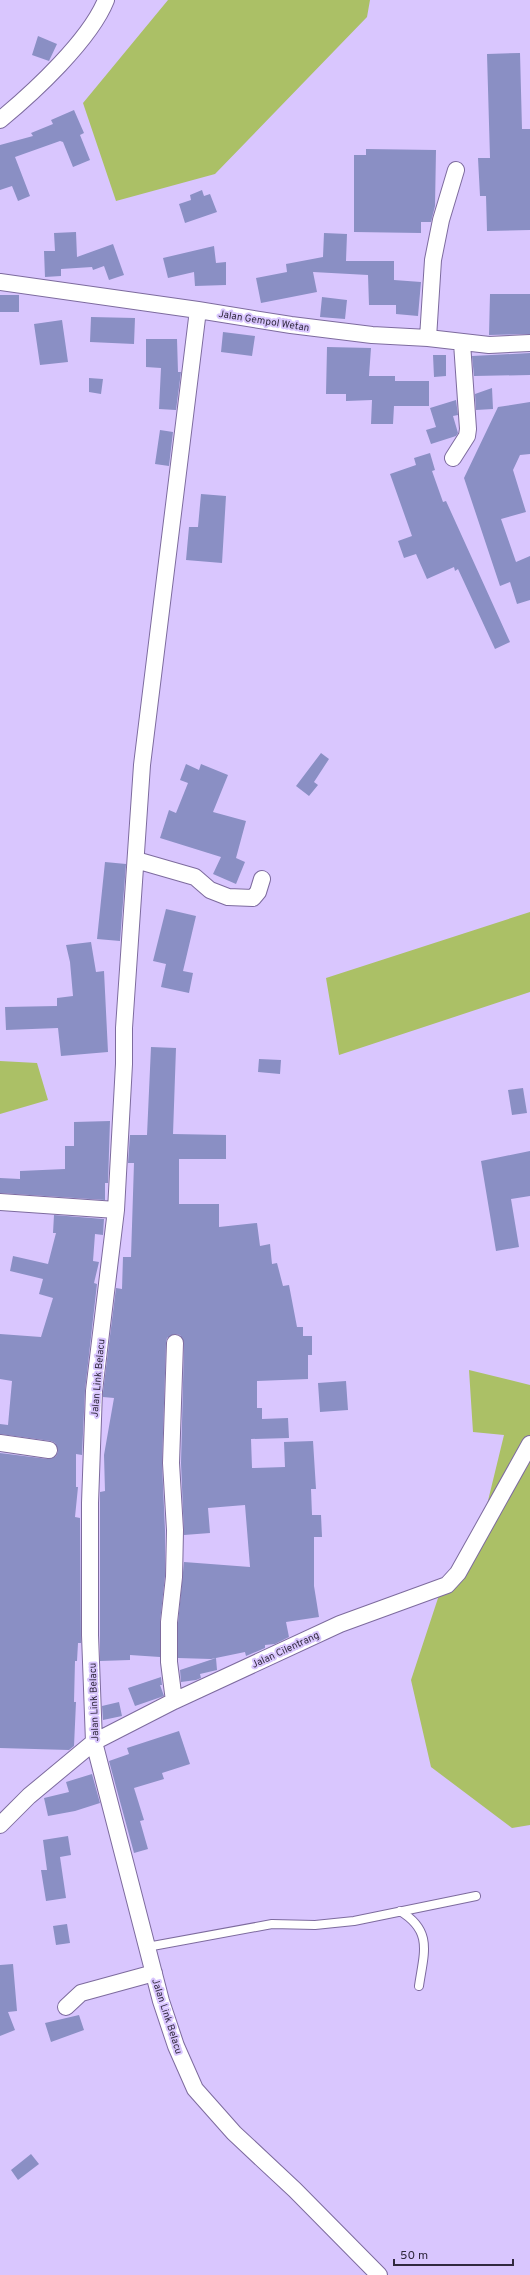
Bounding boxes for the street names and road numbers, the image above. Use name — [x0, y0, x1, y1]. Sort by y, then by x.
street label: Jalan Gempol Wetan — [217, 308, 310, 335]
street label: Jalan Link Belacu — [89, 1338, 108, 1418]
street label: Jalan Cilentrang — [250, 1629, 322, 1672]
street label: Jalan Link Belacu — [87, 1662, 102, 1742]
street label: Jalan Link Belacu — [148, 1977, 185, 2056]

